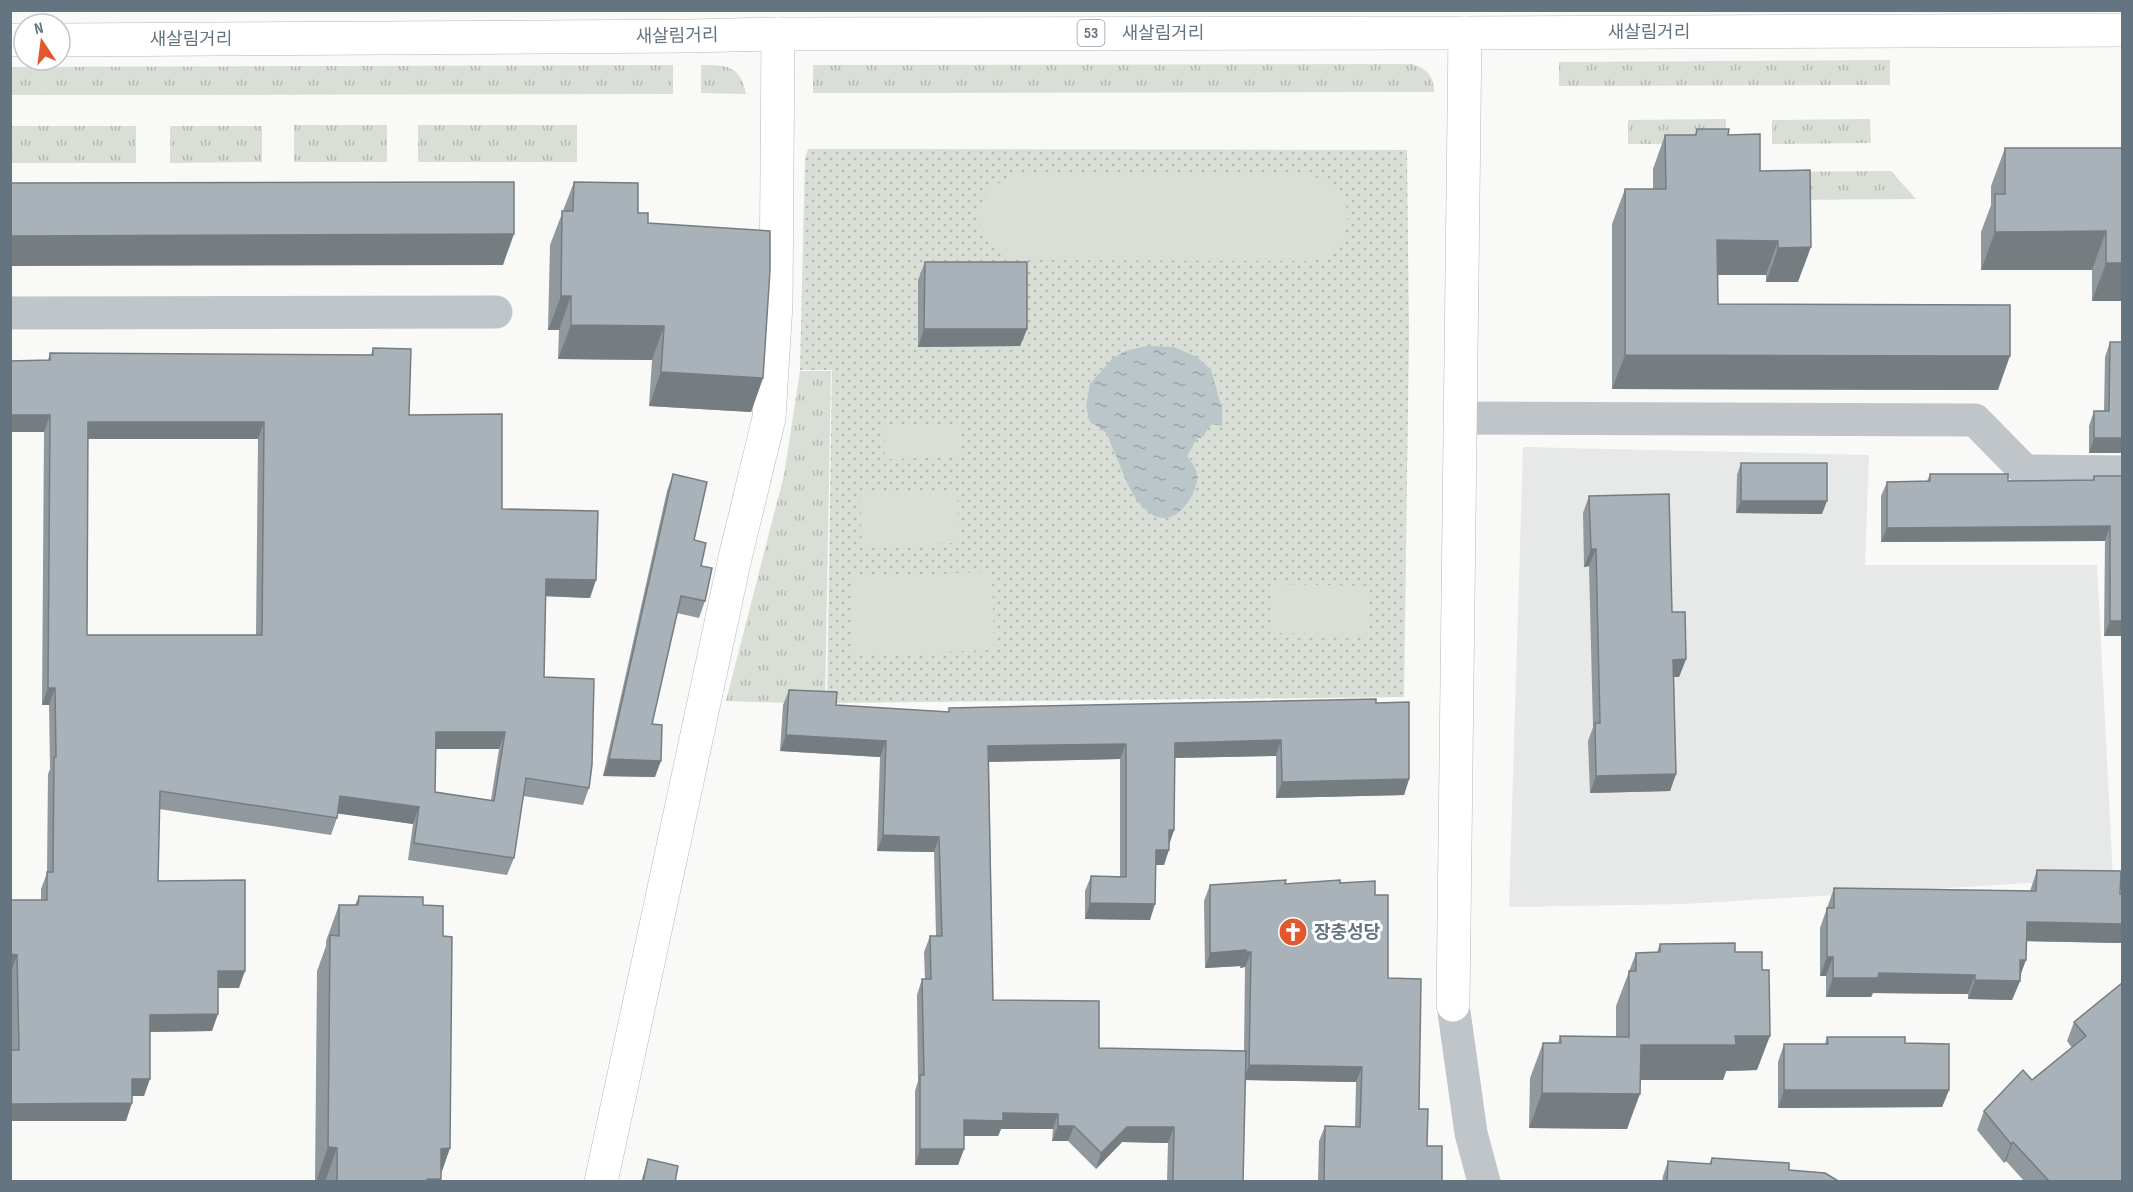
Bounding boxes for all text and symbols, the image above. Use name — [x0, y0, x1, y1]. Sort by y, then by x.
north arrow — [12, 12, 72, 72]
text: N — [33, 19, 45, 39]
road number: 53 — [1078, 20, 1104, 46]
street label: 새살림거리 — [1608, 22, 1690, 43]
street label: 새살림거리 — [1122, 23, 1204, 44]
street label: 새살림거리 — [635, 25, 719, 47]
street label: 새살림거리 — [150, 29, 232, 50]
church icon: 장충성당 — [1277, 916, 1309, 948]
place label: 장충성당 — [1314, 922, 1380, 943]

